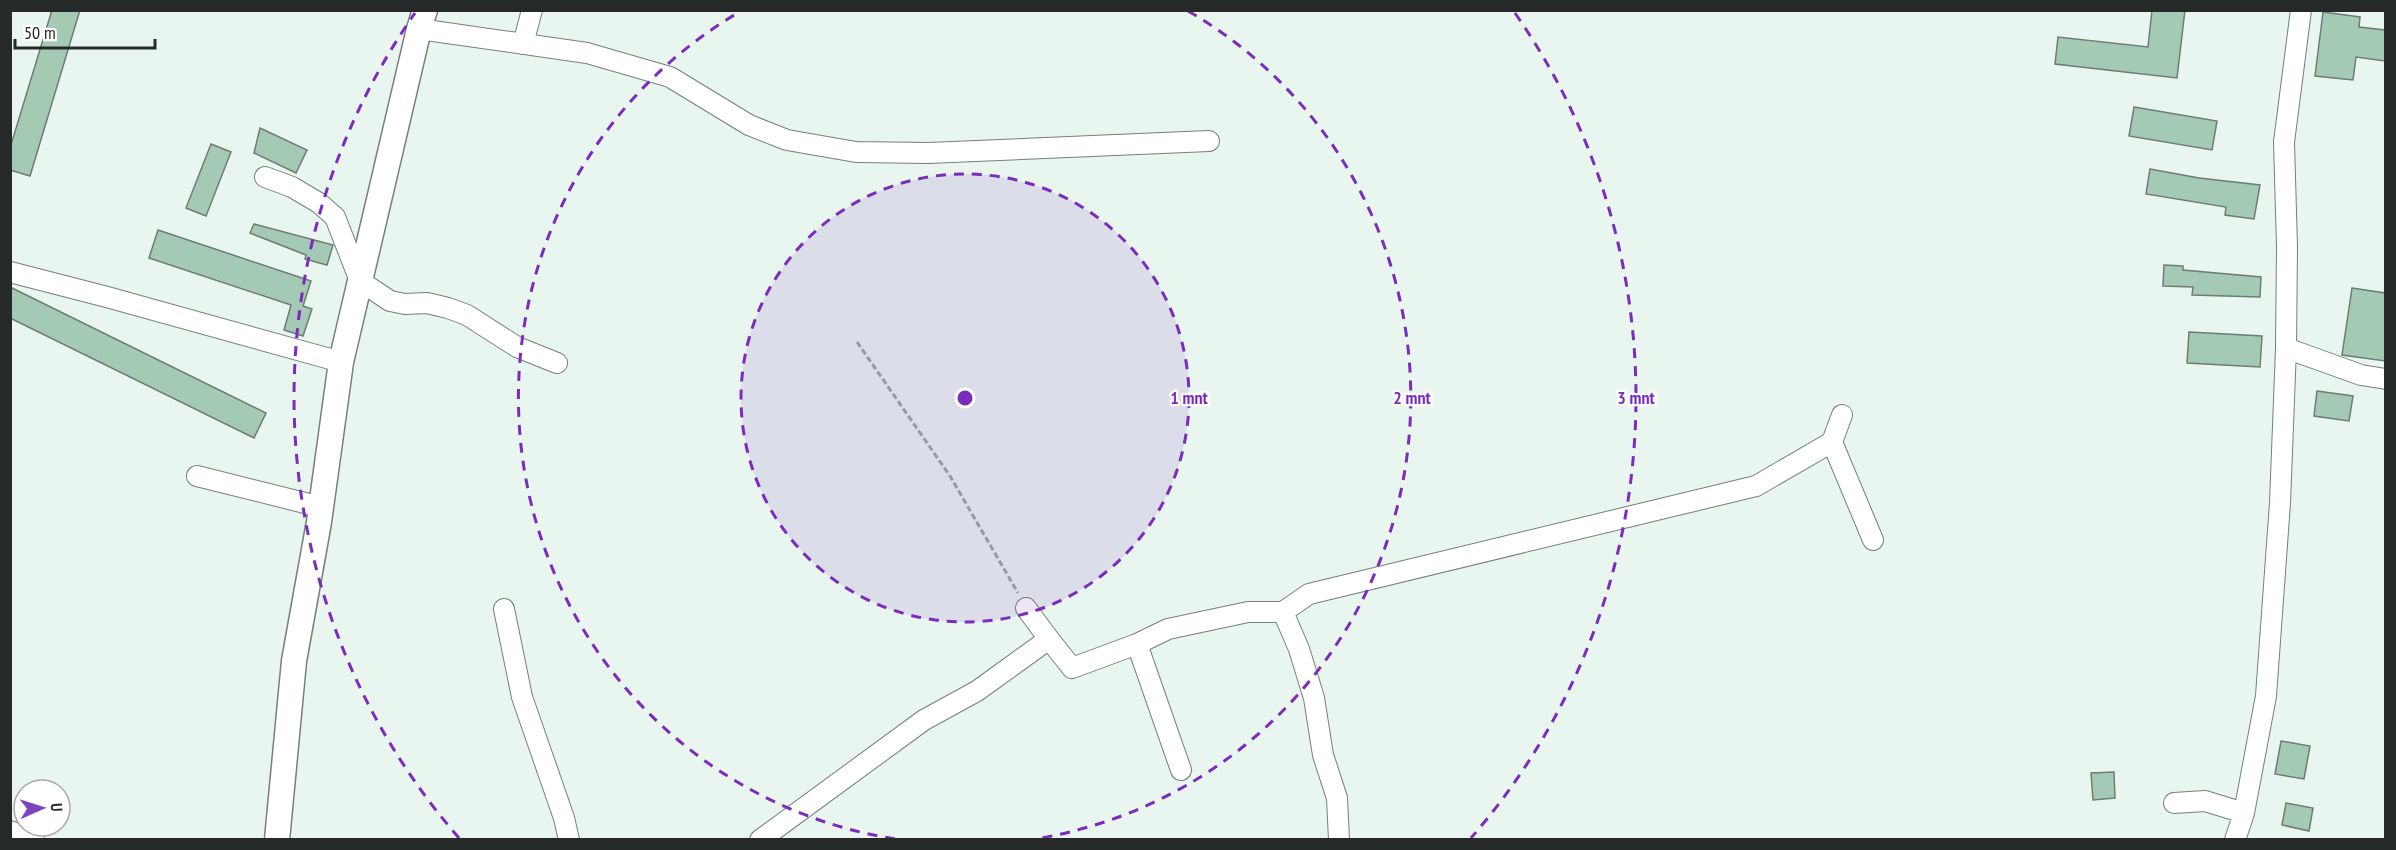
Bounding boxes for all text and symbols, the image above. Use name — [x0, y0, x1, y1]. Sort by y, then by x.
scale bar — [15, 12, 154, 50]
text: 50 m — [24, 21, 56, 44]
text: 1 mnt — [1170, 386, 1209, 409]
text: 2 mnt — [1393, 386, 1432, 409]
text: 3 mnt — [1617, 386, 1656, 409]
centre of rings — [955, 388, 975, 408]
north arrow — [12, 778, 72, 838]
text: U — [47, 803, 67, 812]

